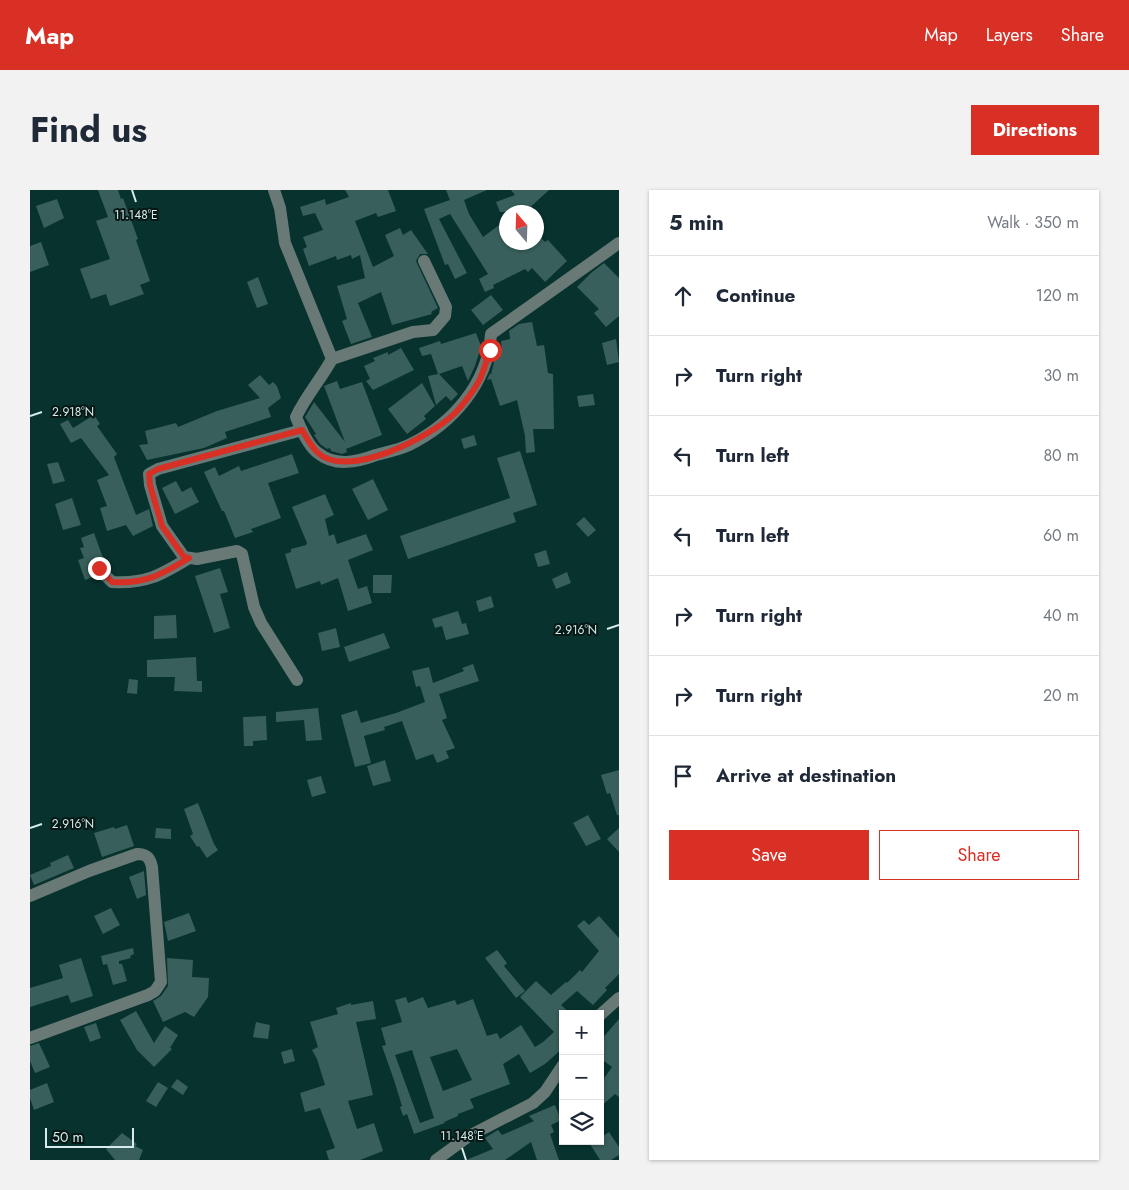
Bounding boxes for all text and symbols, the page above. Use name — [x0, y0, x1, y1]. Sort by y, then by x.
text: Map — [25, 18, 74, 53]
text: Map — [924, 22, 958, 48]
text: Layers — [986, 22, 1033, 48]
text: Share — [1061, 22, 1104, 48]
text: Find us — [30, 105, 147, 155]
button: Directions — [971, 105, 1099, 155]
north arrow — [499, 205, 544, 250]
text: 11.148°E — [114, 206, 158, 224]
text: 5 min — [669, 208, 724, 238]
text: Walk · 350 m — [987, 211, 1079, 234]
icon: ahead — [669, 282, 697, 310]
text: Continue — [716, 282, 795, 309]
text: 120 m — [1036, 284, 1079, 307]
route start — [479, 339, 502, 362]
icon: right — [669, 362, 697, 390]
text: Turn right — [716, 362, 802, 389]
text: 30 m — [1043, 364, 1079, 387]
text: 2.918°N — [52, 403, 94, 421]
icon: left — [669, 442, 697, 470]
text: Turn left — [716, 442, 789, 469]
text: 80 m — [1043, 444, 1079, 467]
icon: left — [669, 522, 697, 550]
text: Turn left — [716, 522, 789, 549]
text: 60 m — [1043, 524, 1079, 547]
route end — [88, 557, 111, 580]
icon: right — [669, 602, 697, 630]
text: Turn right — [716, 602, 802, 629]
text: 40 m — [1043, 604, 1079, 627]
text: 2.916°N — [555, 621, 597, 639]
icon: right — [669, 682, 697, 710]
text: Turn right — [716, 682, 802, 709]
text: 20 m — [1043, 684, 1079, 707]
icon: arrive — [669, 762, 697, 790]
text: Arrive at destination — [716, 762, 896, 789]
text: 2.916°N — [52, 815, 94, 833]
button: Save — [669, 830, 869, 880]
button: Share — [879, 830, 1079, 880]
map controls — [559, 1010, 604, 1145]
button: + — [559, 1010, 604, 1055]
button: − — [559, 1055, 604, 1100]
button: layers — [559, 1100, 604, 1145]
scale bar — [45, 1125, 134, 1148]
text: 50 m — [52, 1127, 83, 1147]
text: 11.148°E — [440, 1127, 484, 1145]

